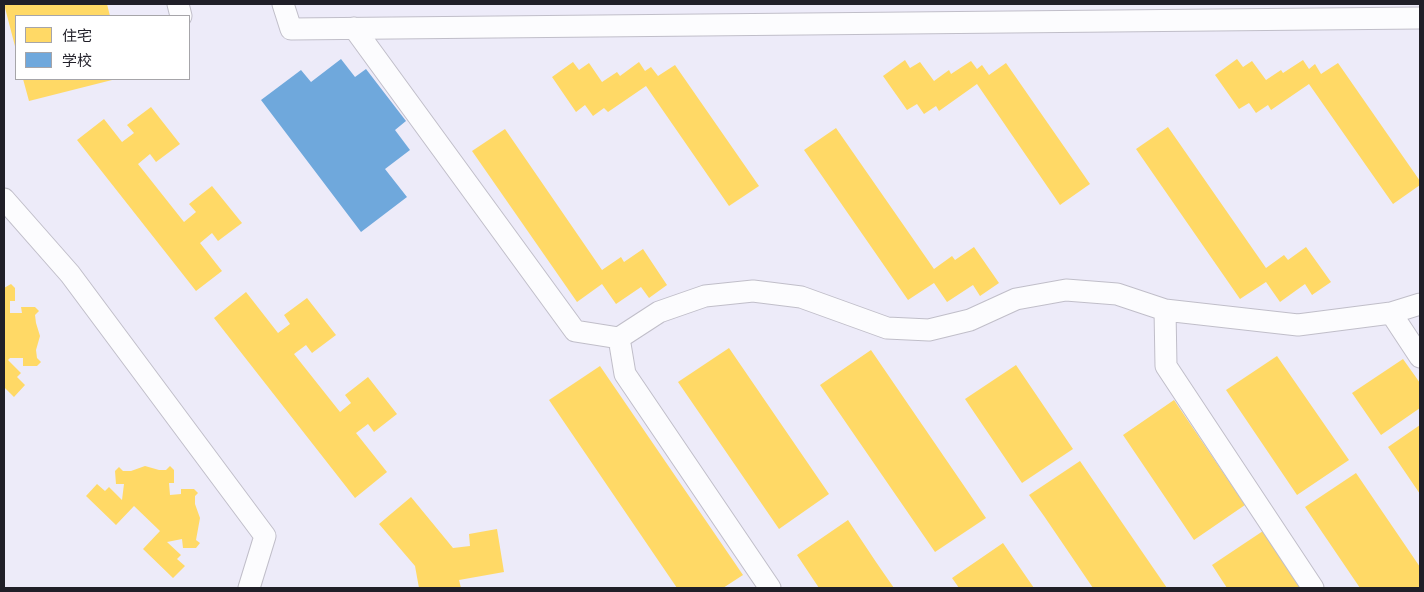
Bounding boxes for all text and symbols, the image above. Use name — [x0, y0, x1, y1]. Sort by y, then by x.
legend — [15, 15, 190, 80]
text: 住宅 — [62, 27, 92, 45]
text: 学校 — [62, 52, 92, 70]

